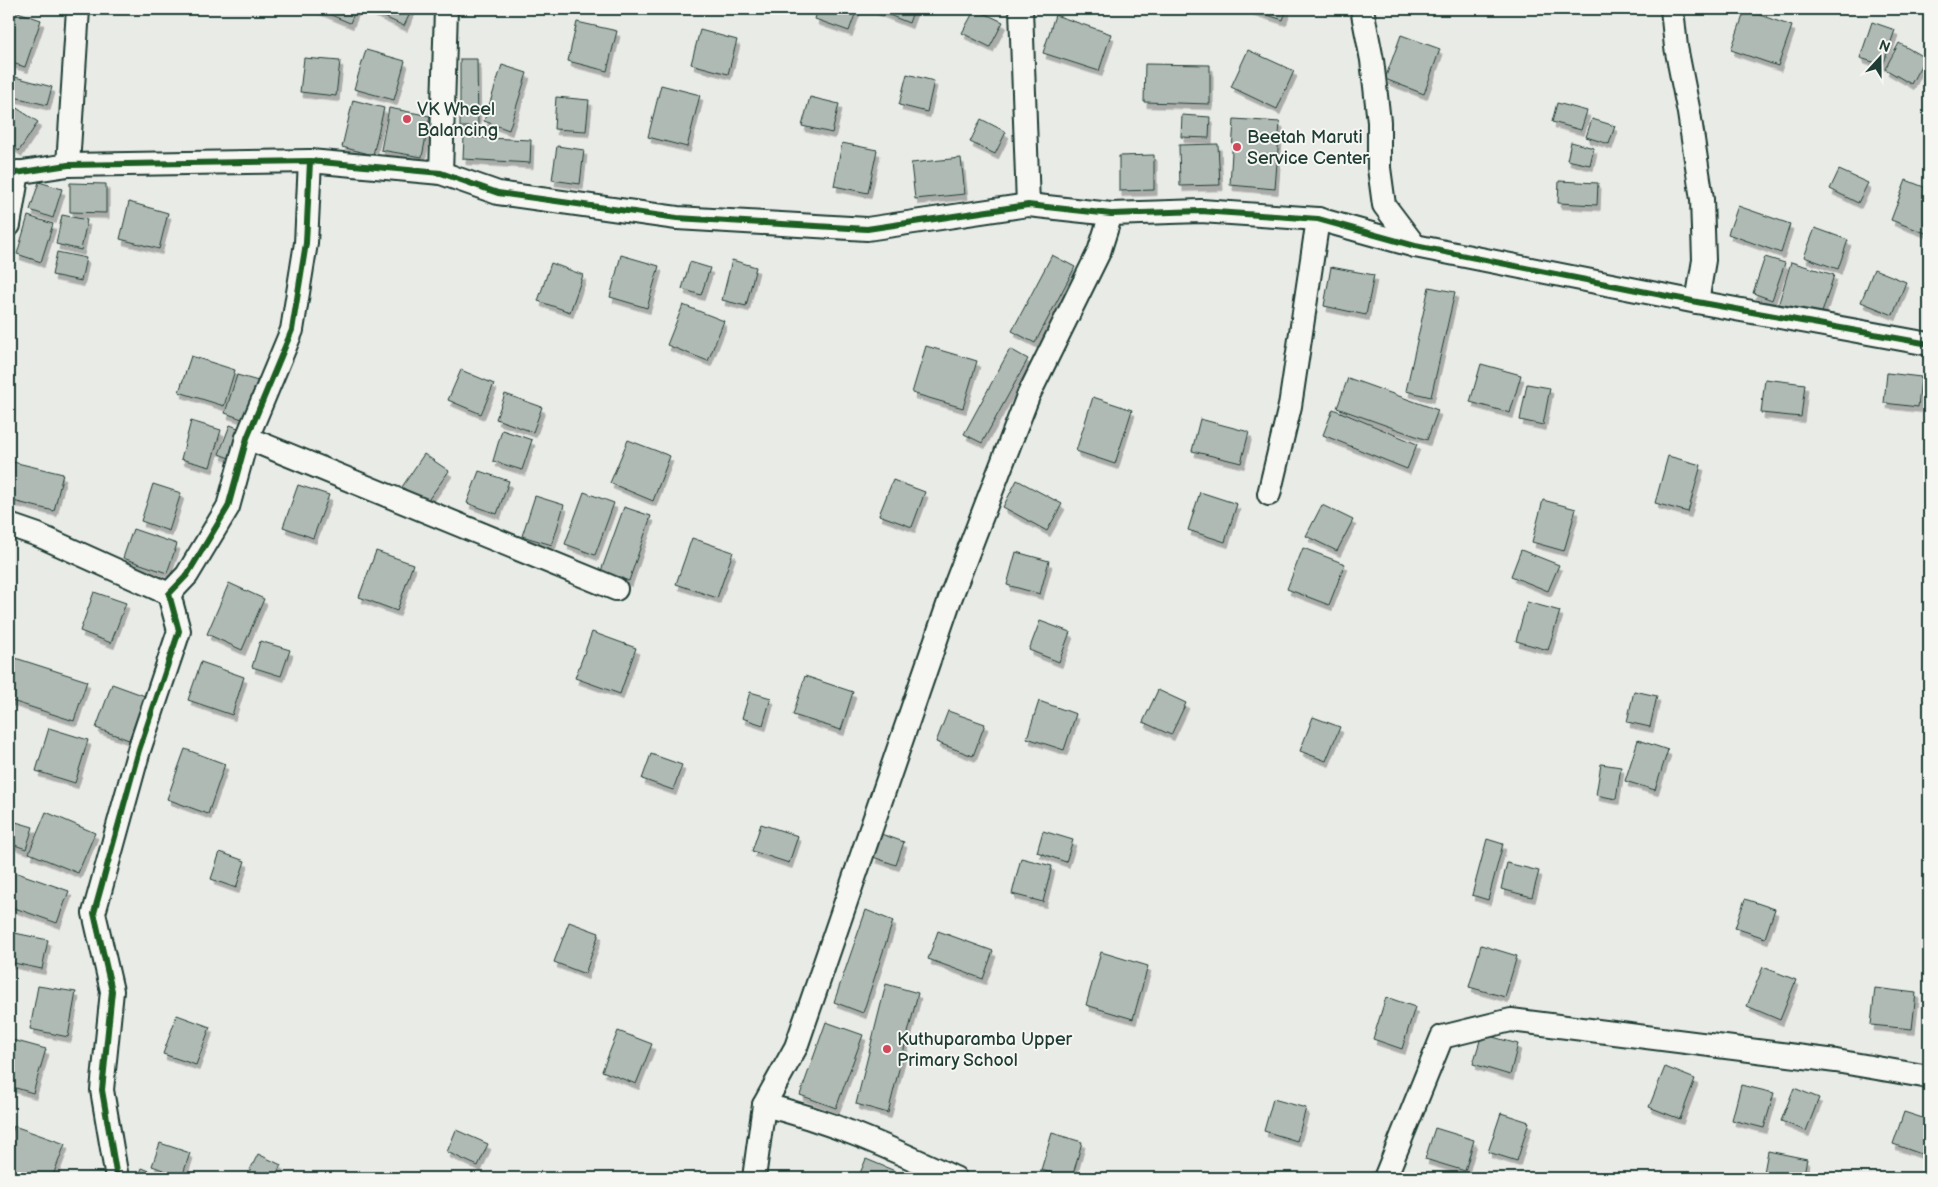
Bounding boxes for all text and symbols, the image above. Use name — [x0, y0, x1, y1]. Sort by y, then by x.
north arrow — [1856, 32, 1906, 82]
text: N — [1877, 37, 1892, 56]
place label: VK Wheel Balancing — [417, 99, 498, 141]
marker: VK Wheel Balancing — [401, 113, 413, 125]
place label: Beetah Maruti Service Center — [1247, 127, 1369, 169]
marker: Beetah Maruti Service Center — [1231, 141, 1243, 153]
place label: Kuthuparamba Upper Primary School — [897, 1029, 1073, 1071]
marker: Kuthuparamba Upper Primary School — [881, 1043, 893, 1055]

